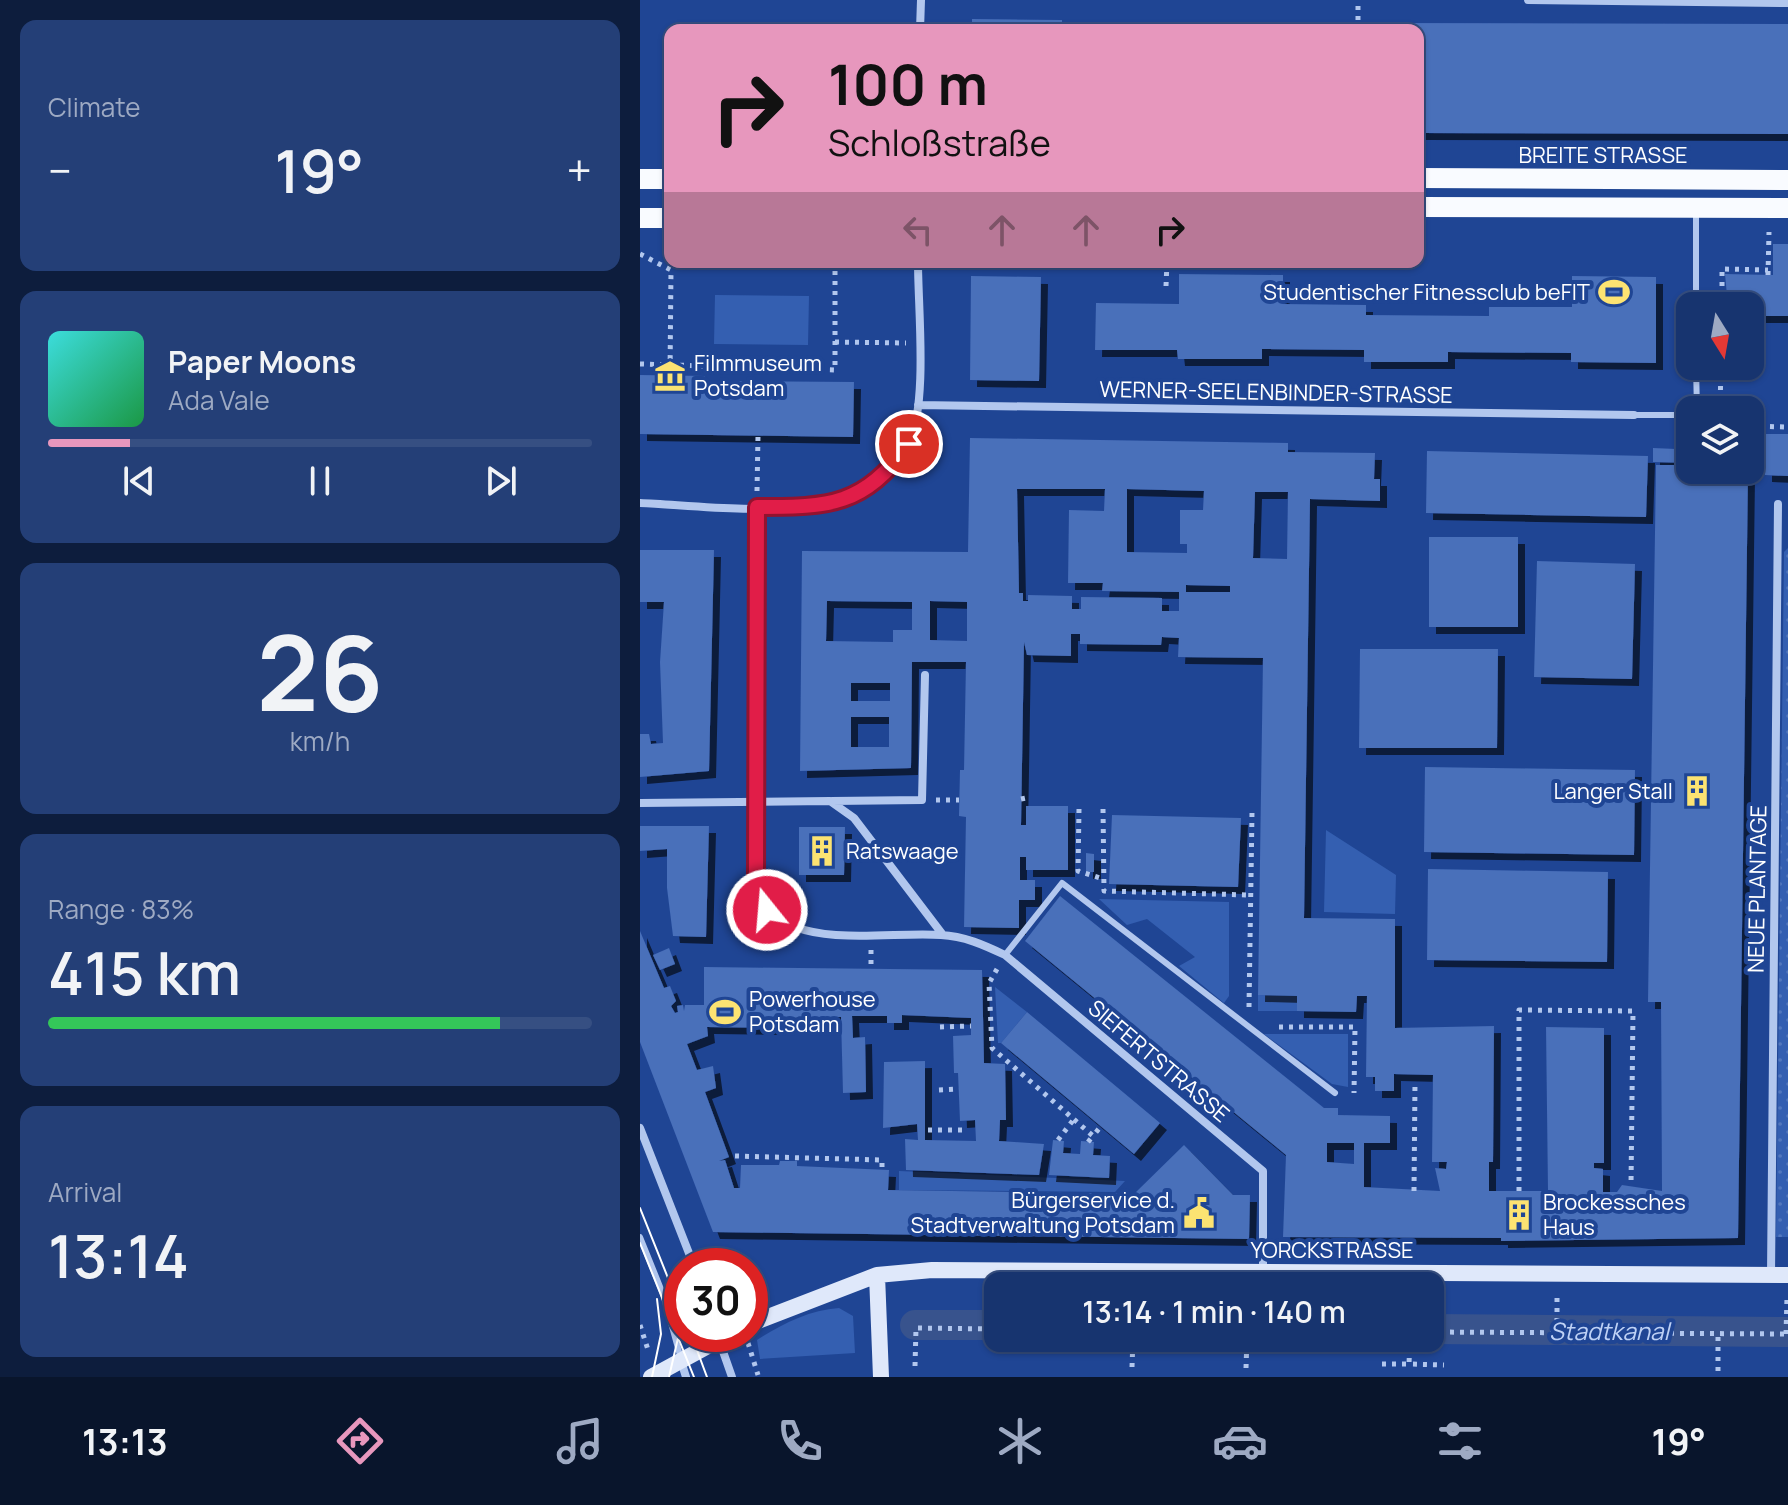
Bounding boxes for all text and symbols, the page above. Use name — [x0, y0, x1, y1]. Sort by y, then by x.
text: 100 m — [828, 45, 988, 122]
icon: right — [696, 56, 800, 160]
text: Climate — [48, 89, 140, 125]
text: Schloßstraße — [828, 118, 1051, 167]
text: 19° — [274, 129, 364, 211]
text: − — [48, 140, 72, 200]
text: + — [567, 140, 592, 200]
street label: BREITE STRASSE — [1518, 140, 1688, 170]
icon: left — [896, 208, 940, 252]
icon: ahead — [980, 208, 1024, 252]
icon: ahead — [1064, 208, 1108, 252]
icon: right — [1148, 208, 1192, 252]
sports icon: Studentischer Fitnessclub beFIT — [1597, 275, 1631, 309]
place label: Studentischer Fitnessclub beFIT — [1263, 277, 1590, 307]
north arrow — [1676, 292, 1764, 380]
map controls — [1676, 292, 1764, 484]
text: Paper Moons — [168, 341, 356, 382]
place label: Filmmuseum Potsdam — [694, 348, 822, 403]
museum icon: Filmmuseum Potsdam — [653, 359, 687, 393]
street label: WERNER-SEELENBINDER-STRASSE — [1099, 374, 1453, 410]
text: Ada Vale — [168, 382, 270, 418]
button: layers — [1676, 396, 1764, 484]
pin — [875, 410, 943, 478]
icon: arrive — [887, 422, 931, 466]
icon: previous — [117, 459, 161, 503]
icon: pause — [298, 459, 342, 503]
icon: next — [479, 459, 523, 503]
text: 26 — [257, 600, 383, 742]
text: km/h — [290, 723, 350, 759]
building icon: Langer Stall — [1680, 774, 1714, 808]
place label: Langer Stall — [1553, 776, 1673, 806]
street label: NEUE PLANTAGE — [1741, 805, 1773, 973]
building icon: Ratswaage — [805, 834, 839, 868]
place label: Ratswaage — [846, 836, 959, 866]
position arrow — [725, 868, 809, 952]
text: Range · 83% — [48, 891, 194, 927]
text: 415 km — [48, 931, 241, 1013]
place label: Powerhouse Potsdam — [749, 984, 876, 1039]
street label: SIEFERTSTRASSE — [1082, 993, 1236, 1129]
sports icon: Powerhouse Potsdam — [708, 995, 742, 1029]
text: Arrival — [48, 1174, 122, 1210]
place label: Bürgerservice d. Stadtverwaltung Potsdam — [911, 1185, 1175, 1240]
place label: Brockessches Haus — [1543, 1187, 1686, 1242]
public building icon: Bürgerservice d. Stadtverwaltung Potsdam — [1182, 1196, 1216, 1230]
building icon: Brockessches Haus — [1502, 1198, 1536, 1232]
text: 13:14 — [48, 1214, 189, 1296]
street label: YORCKSTRASSE — [1250, 1235, 1414, 1265]
speed limit sign: 30 — [664, 1248, 768, 1352]
text: 13:14 · 1 min · 140 m — [1082, 1291, 1346, 1332]
water label: Stadtkanal — [1549, 1314, 1672, 1347]
icon: directions — [332, 1413, 388, 1469]
icon: music — [552, 1413, 608, 1469]
icon: phone — [772, 1413, 828, 1469]
icon: climate — [992, 1413, 1048, 1469]
icon: car — [1212, 1413, 1268, 1469]
icon: filters — [1432, 1413, 1488, 1469]
text: 13:13 — [82, 1417, 168, 1466]
text: 19° — [1652, 1417, 1706, 1466]

